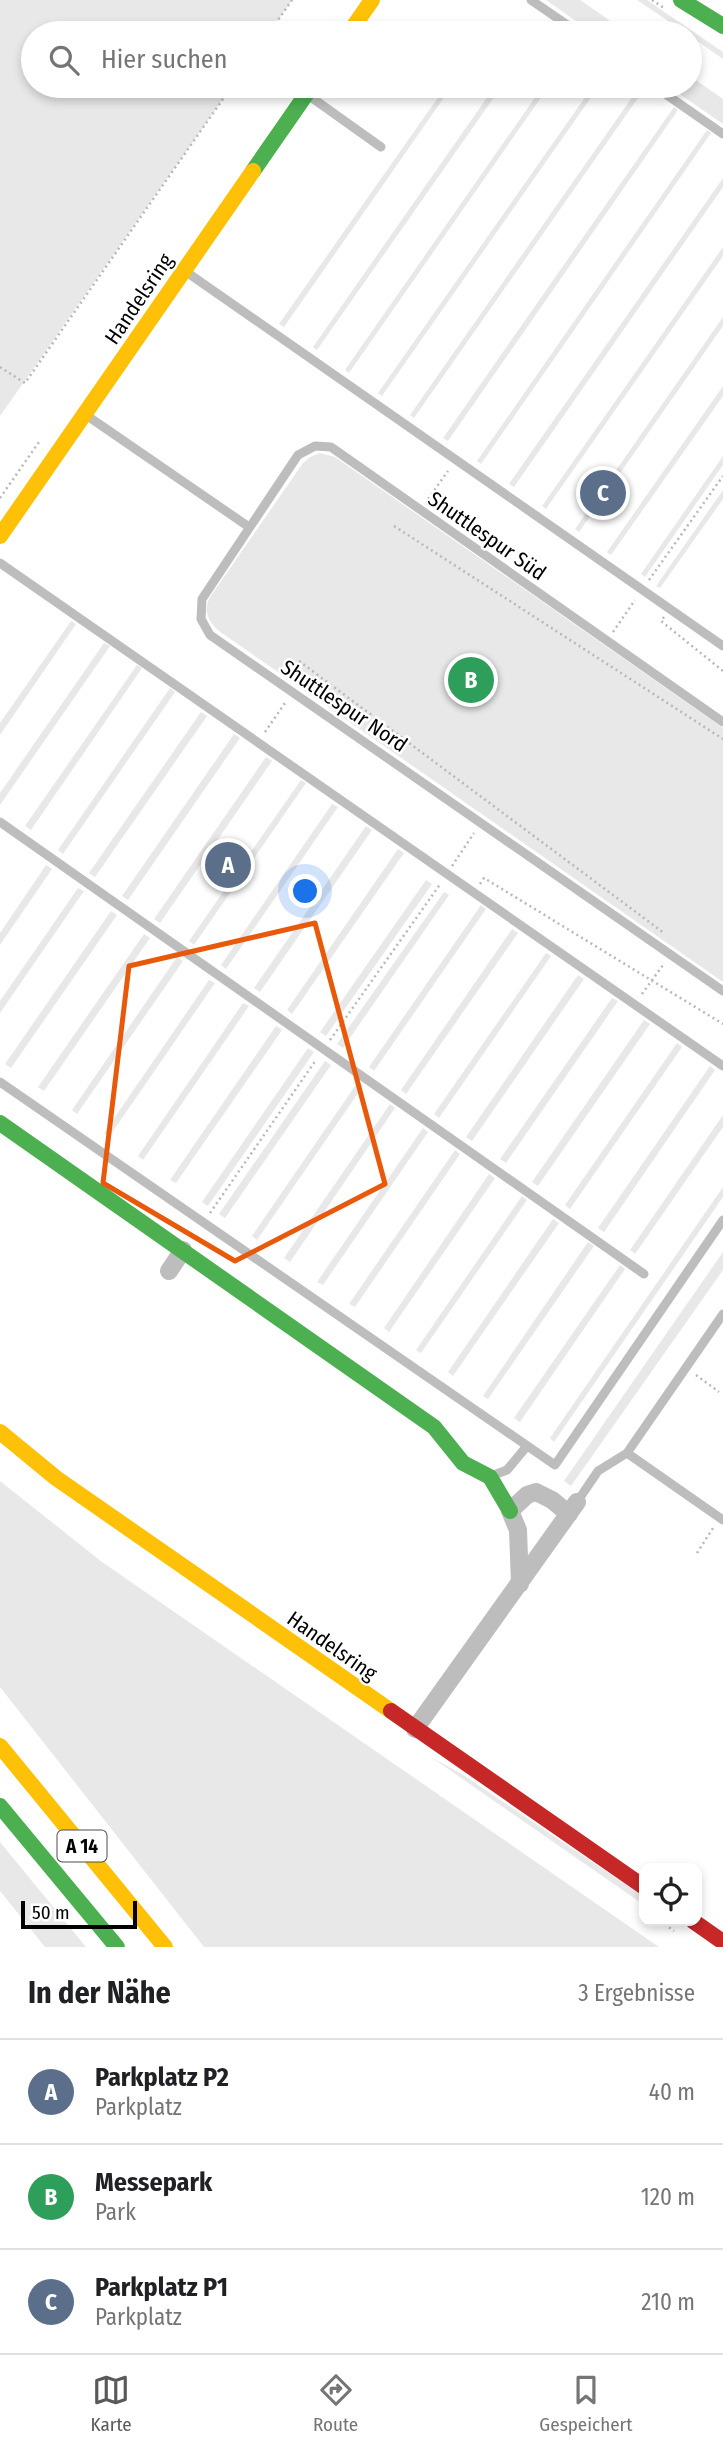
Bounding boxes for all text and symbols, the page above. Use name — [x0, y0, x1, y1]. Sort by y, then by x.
search box — [21, 21, 702, 98]
icon: search — [45, 41, 83, 79]
text: Hier suchen — [101, 44, 227, 75]
street label: Handelsring — [99, 249, 179, 349]
pin: C — [580, 467, 626, 519]
street label: Shuttlespur Süd — [423, 486, 551, 586]
street label: Shuttlespur Nord — [276, 654, 412, 758]
pin: B — [448, 654, 494, 706]
pin: A — [205, 839, 251, 891]
your location — [288, 874, 322, 908]
street label: Handelsring — [282, 1606, 382, 1686]
road number: A 14 — [57, 1830, 106, 1862]
map controls — [639, 1863, 702, 1926]
button: locate — [639, 1863, 702, 1926]
scale bar — [21, 1898, 136, 1930]
text: 50 m — [32, 1901, 70, 1924]
text: In der Nähe — [28, 1975, 171, 2011]
text: 3 Ergebnisse — [578, 1979, 695, 2007]
text: Parkplatz P2 — [95, 2062, 229, 2093]
text: A — [45, 2078, 57, 2106]
text: 40 m — [649, 2078, 695, 2106]
text: Parkplatz — [95, 2093, 182, 2121]
text: Messepark — [95, 2167, 212, 2198]
text: B — [45, 2183, 57, 2211]
text: 120 m — [641, 2183, 695, 2211]
text: Park — [95, 2198, 136, 2226]
text: Parkplatz P1 — [95, 2272, 228, 2303]
text: C — [45, 2288, 57, 2316]
text: 210 m — [641, 2288, 695, 2316]
text: Parkplatz — [95, 2303, 182, 2331]
tab: Karte — [91, 2371, 132, 2436]
tab: Route — [313, 2371, 358, 2436]
tab: Gespeichert — [539, 2371, 632, 2436]

